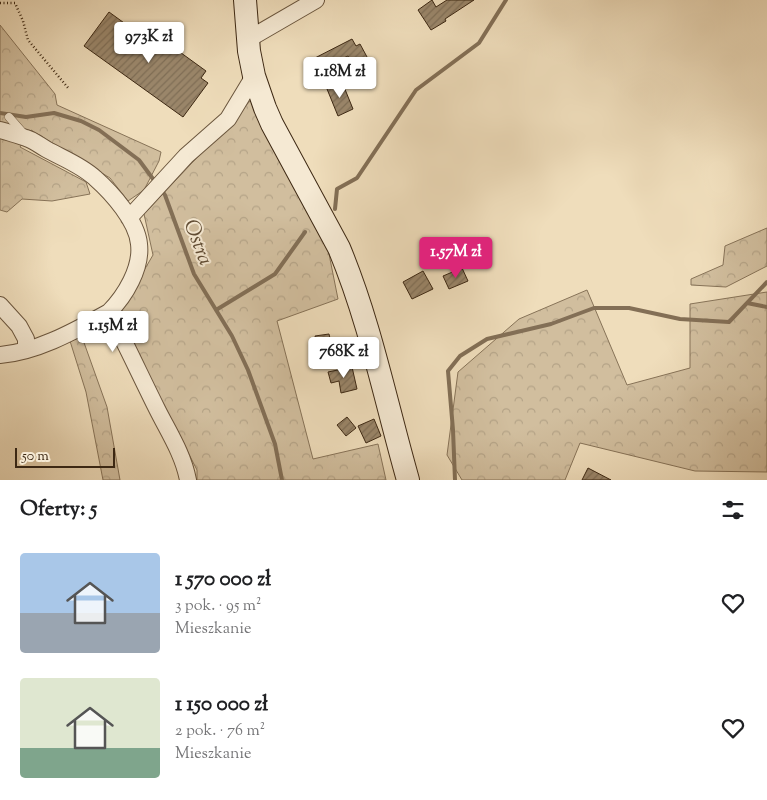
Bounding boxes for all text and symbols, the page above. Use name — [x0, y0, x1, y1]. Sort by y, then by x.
pin: 973K zł — [103, 22, 195, 64]
text: 973K zł — [125, 26, 173, 49]
pin: 1.18M zł — [288, 56, 392, 99]
text: 1.18M zł — [314, 61, 366, 84]
water label: Ostra — [175, 215, 220, 270]
pin: 1.57M zł — [404, 236, 508, 279]
text: 1.57M zł — [430, 241, 482, 264]
pin: 1.15M zł — [61, 310, 165, 353]
text: 1.15M zł — [88, 315, 138, 338]
pin: 768K zł — [298, 336, 390, 379]
text: 768K zł — [319, 341, 369, 364]
scale bar — [15, 445, 115, 468]
text: 50 m — [22, 447, 49, 467]
text: Oferty: 5 — [20, 495, 97, 525]
icon: filters — [719, 496, 747, 524]
text: 1 570 000 zł — [175, 565, 271, 595]
icon: home — [60, 573, 120, 633]
icon: heart — [719, 589, 747, 617]
text: 3 pok. · 95 m² — [175, 595, 261, 618]
text: Mieszkanie — [175, 618, 251, 641]
text: 1 150 000 zł — [175, 690, 268, 720]
icon: home — [60, 698, 120, 758]
icon: heart — [719, 714, 747, 742]
text: 2 pok. · 76 m² — [175, 720, 265, 743]
text: Mieszkanie — [175, 743, 251, 766]

